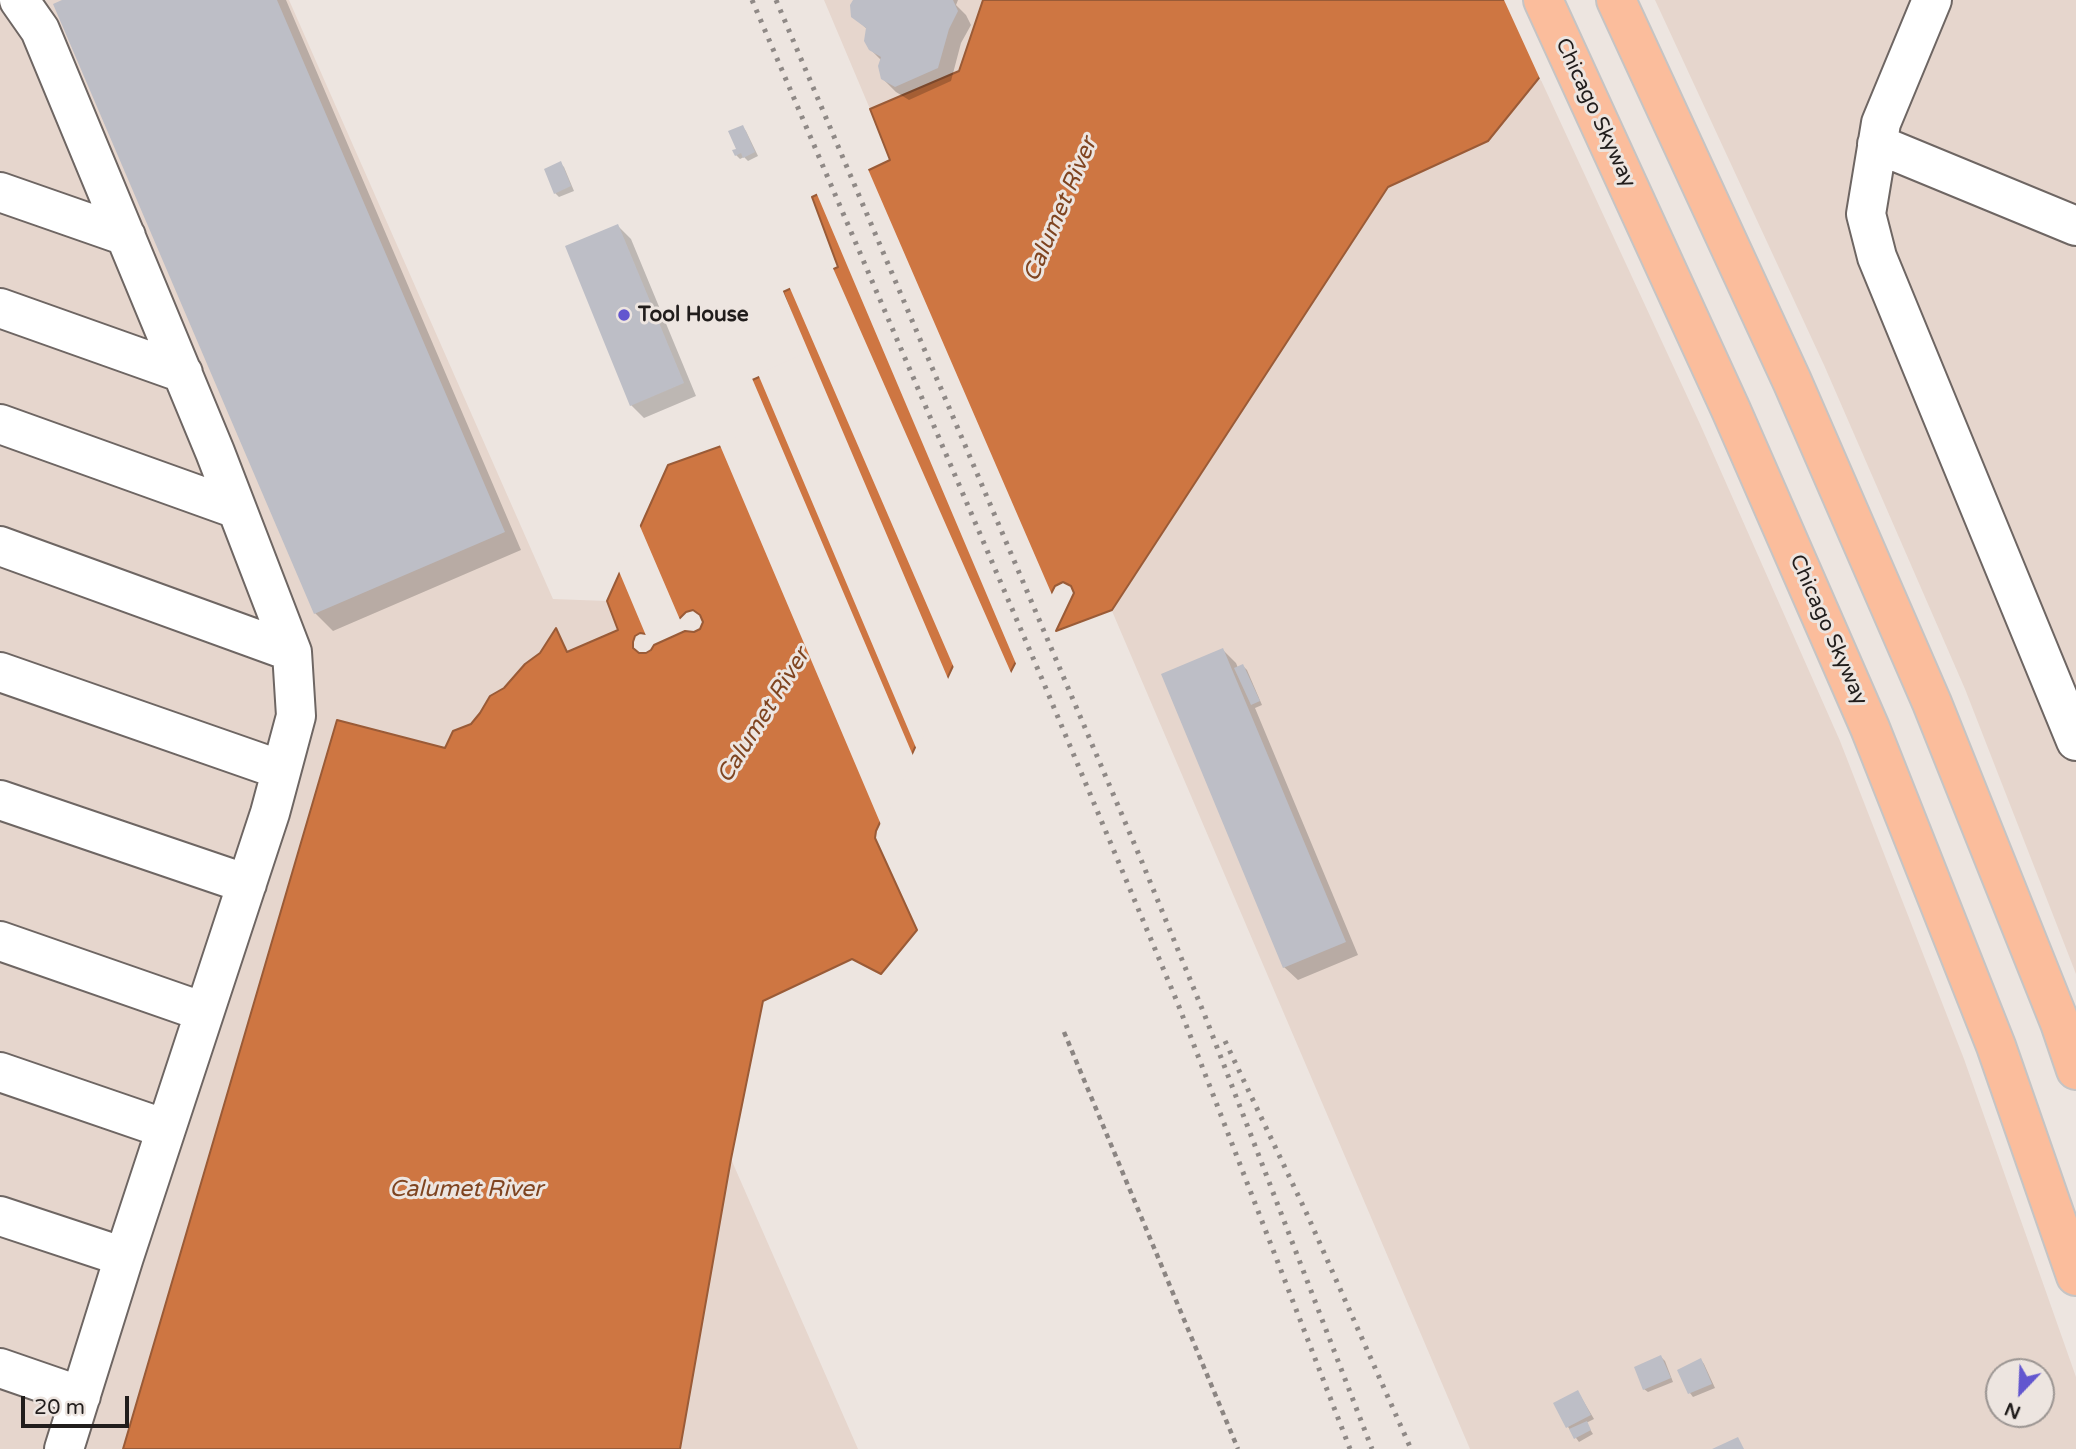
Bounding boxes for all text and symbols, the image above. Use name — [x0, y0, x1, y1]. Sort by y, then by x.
street label: Chicago Skyway — [1549, 34, 1641, 192]
water label: Calumet River — [1018, 134, 1104, 286]
place label: Tool House — [638, 302, 749, 328]
marker: Tool House — [616, 307, 632, 323]
street label: Chicago Skyway — [1784, 551, 1872, 709]
water label: Calumet River — [712, 644, 816, 788]
water label: Calumet River — [389, 1176, 543, 1204]
north arrow — [1985, 1358, 2055, 1428]
scale bar — [24, 1382, 133, 1426]
text: 20 m — [34, 1395, 85, 1420]
text: N — [2001, 1397, 2024, 1424]

